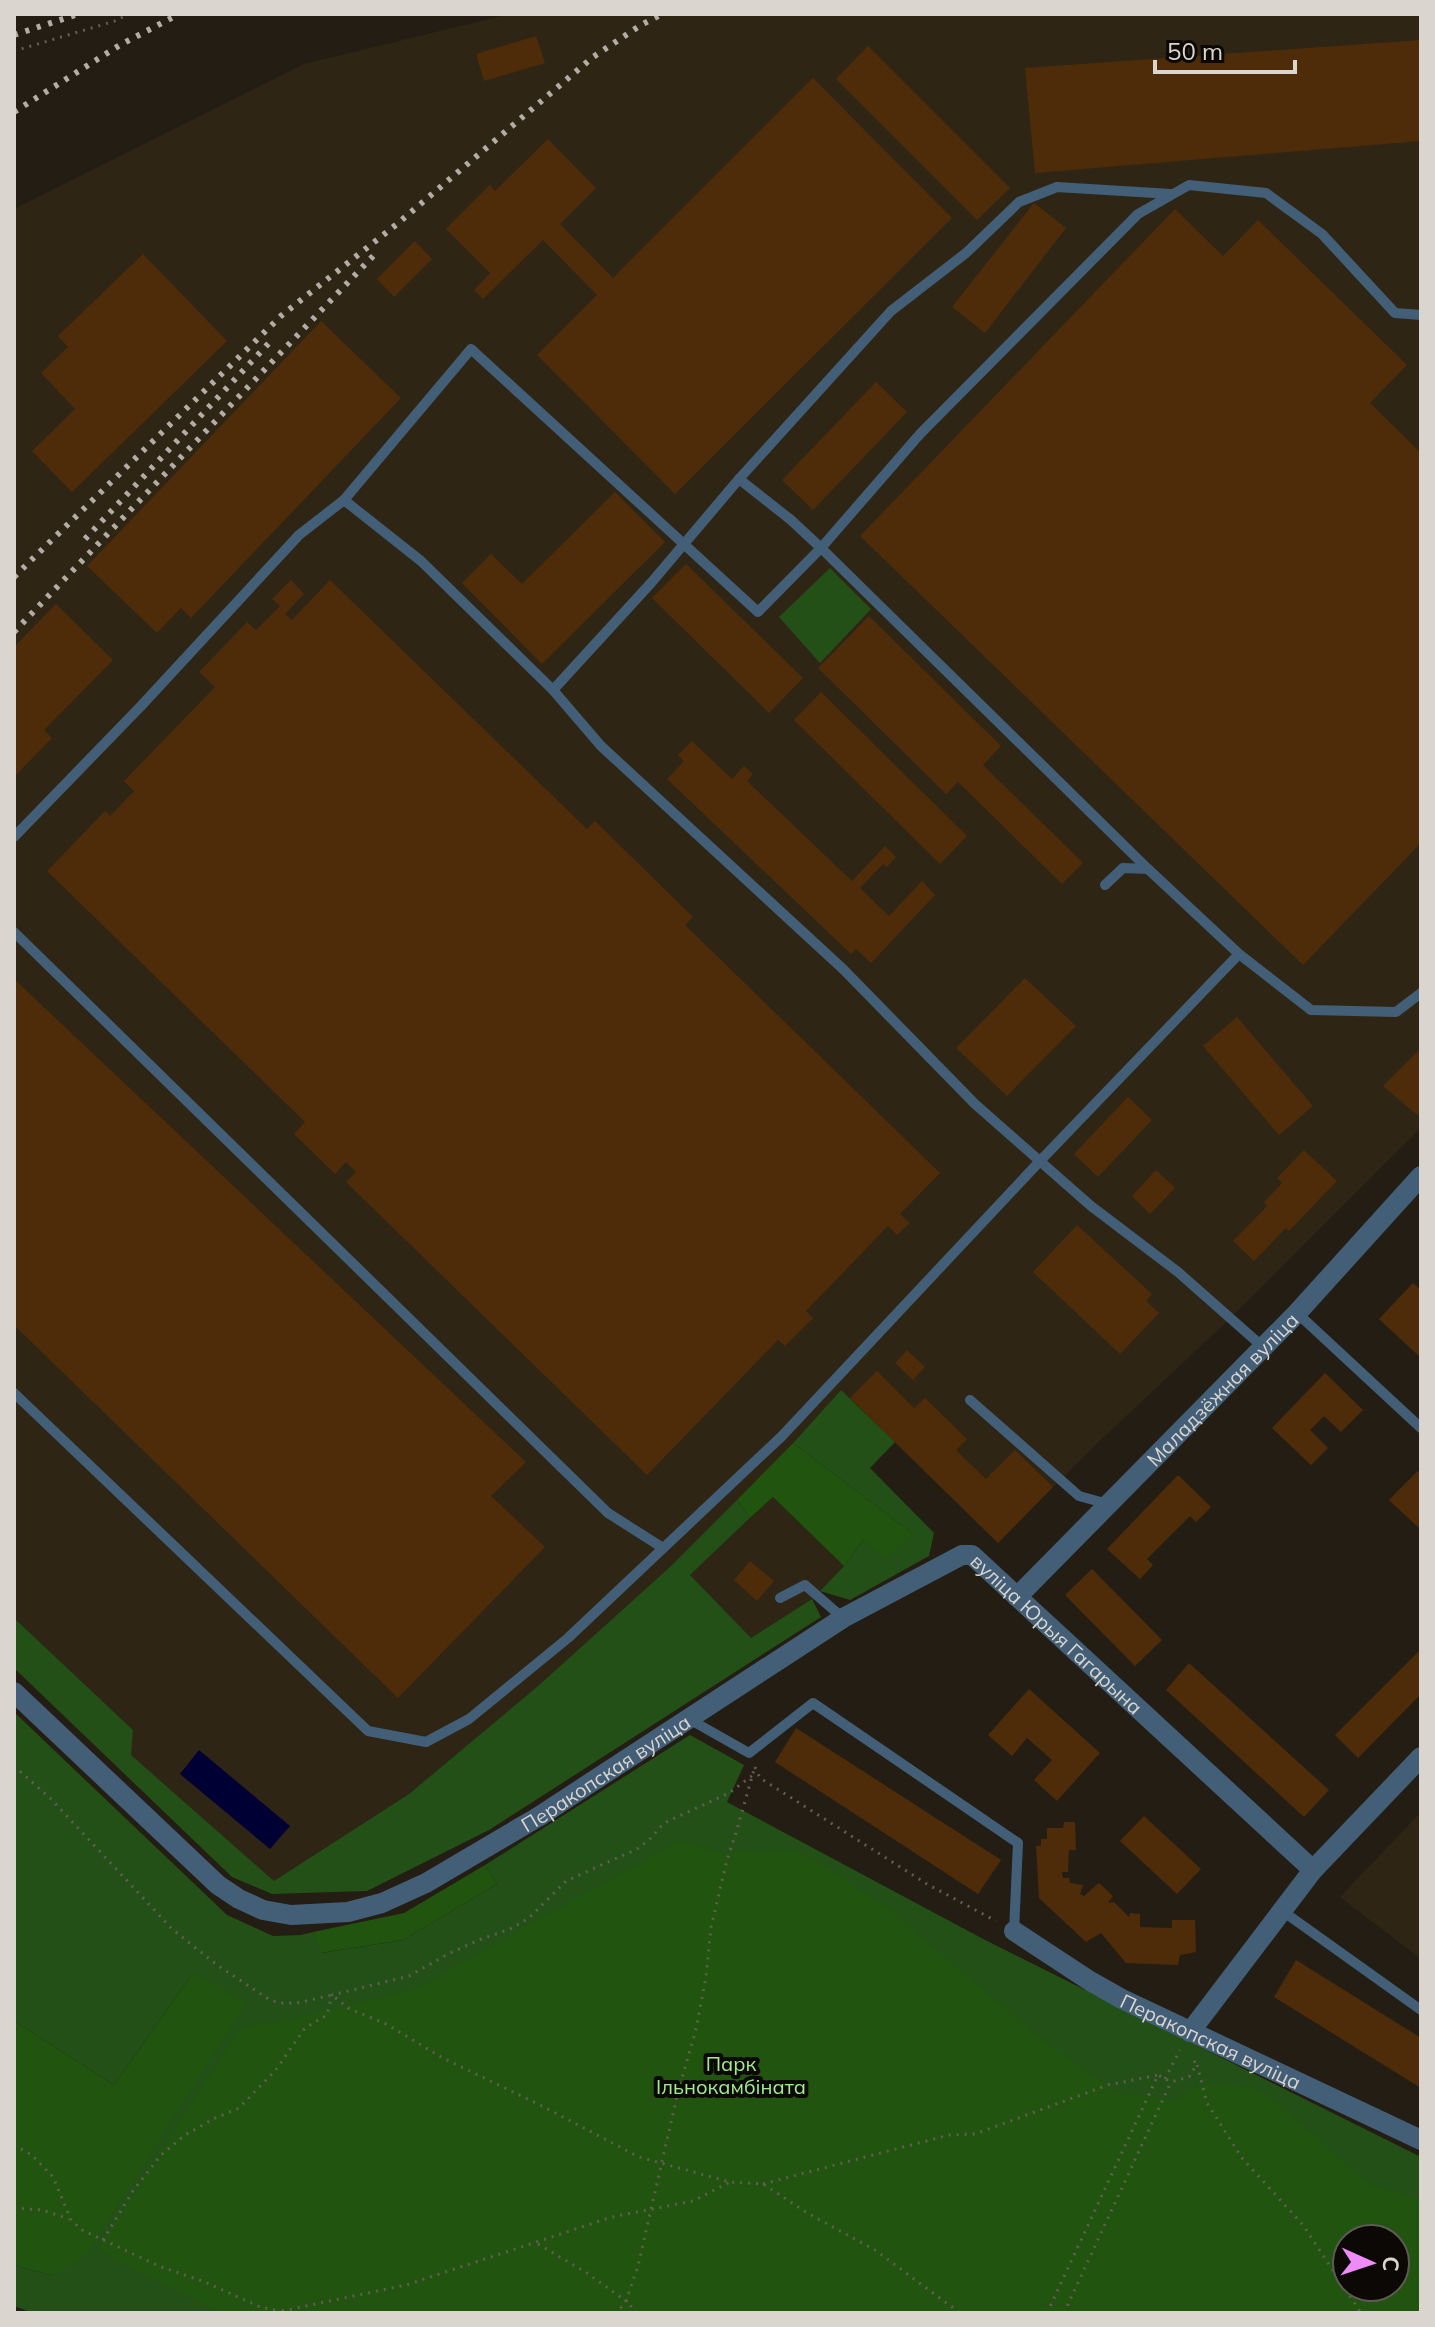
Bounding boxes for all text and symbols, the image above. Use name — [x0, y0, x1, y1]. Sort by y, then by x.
scale bar — [1155, 24, 1295, 74]
text: 50 m — [1167, 36, 1223, 66]
street label: Маладзёжная вуліца — [1141, 1307, 1303, 1471]
street label: вуліца Юрыя Гагарына — [966, 1548, 1148, 1719]
street label: Перакопская вуліца — [516, 1709, 695, 1837]
street label: Перакопская вуліца — [1117, 1988, 1305, 2094]
park label: Парк Ільнокамбіната — [656, 2051, 806, 2099]
north arrow — [1331, 2223, 1411, 2303]
text: С — [1377, 2256, 1405, 2272]

